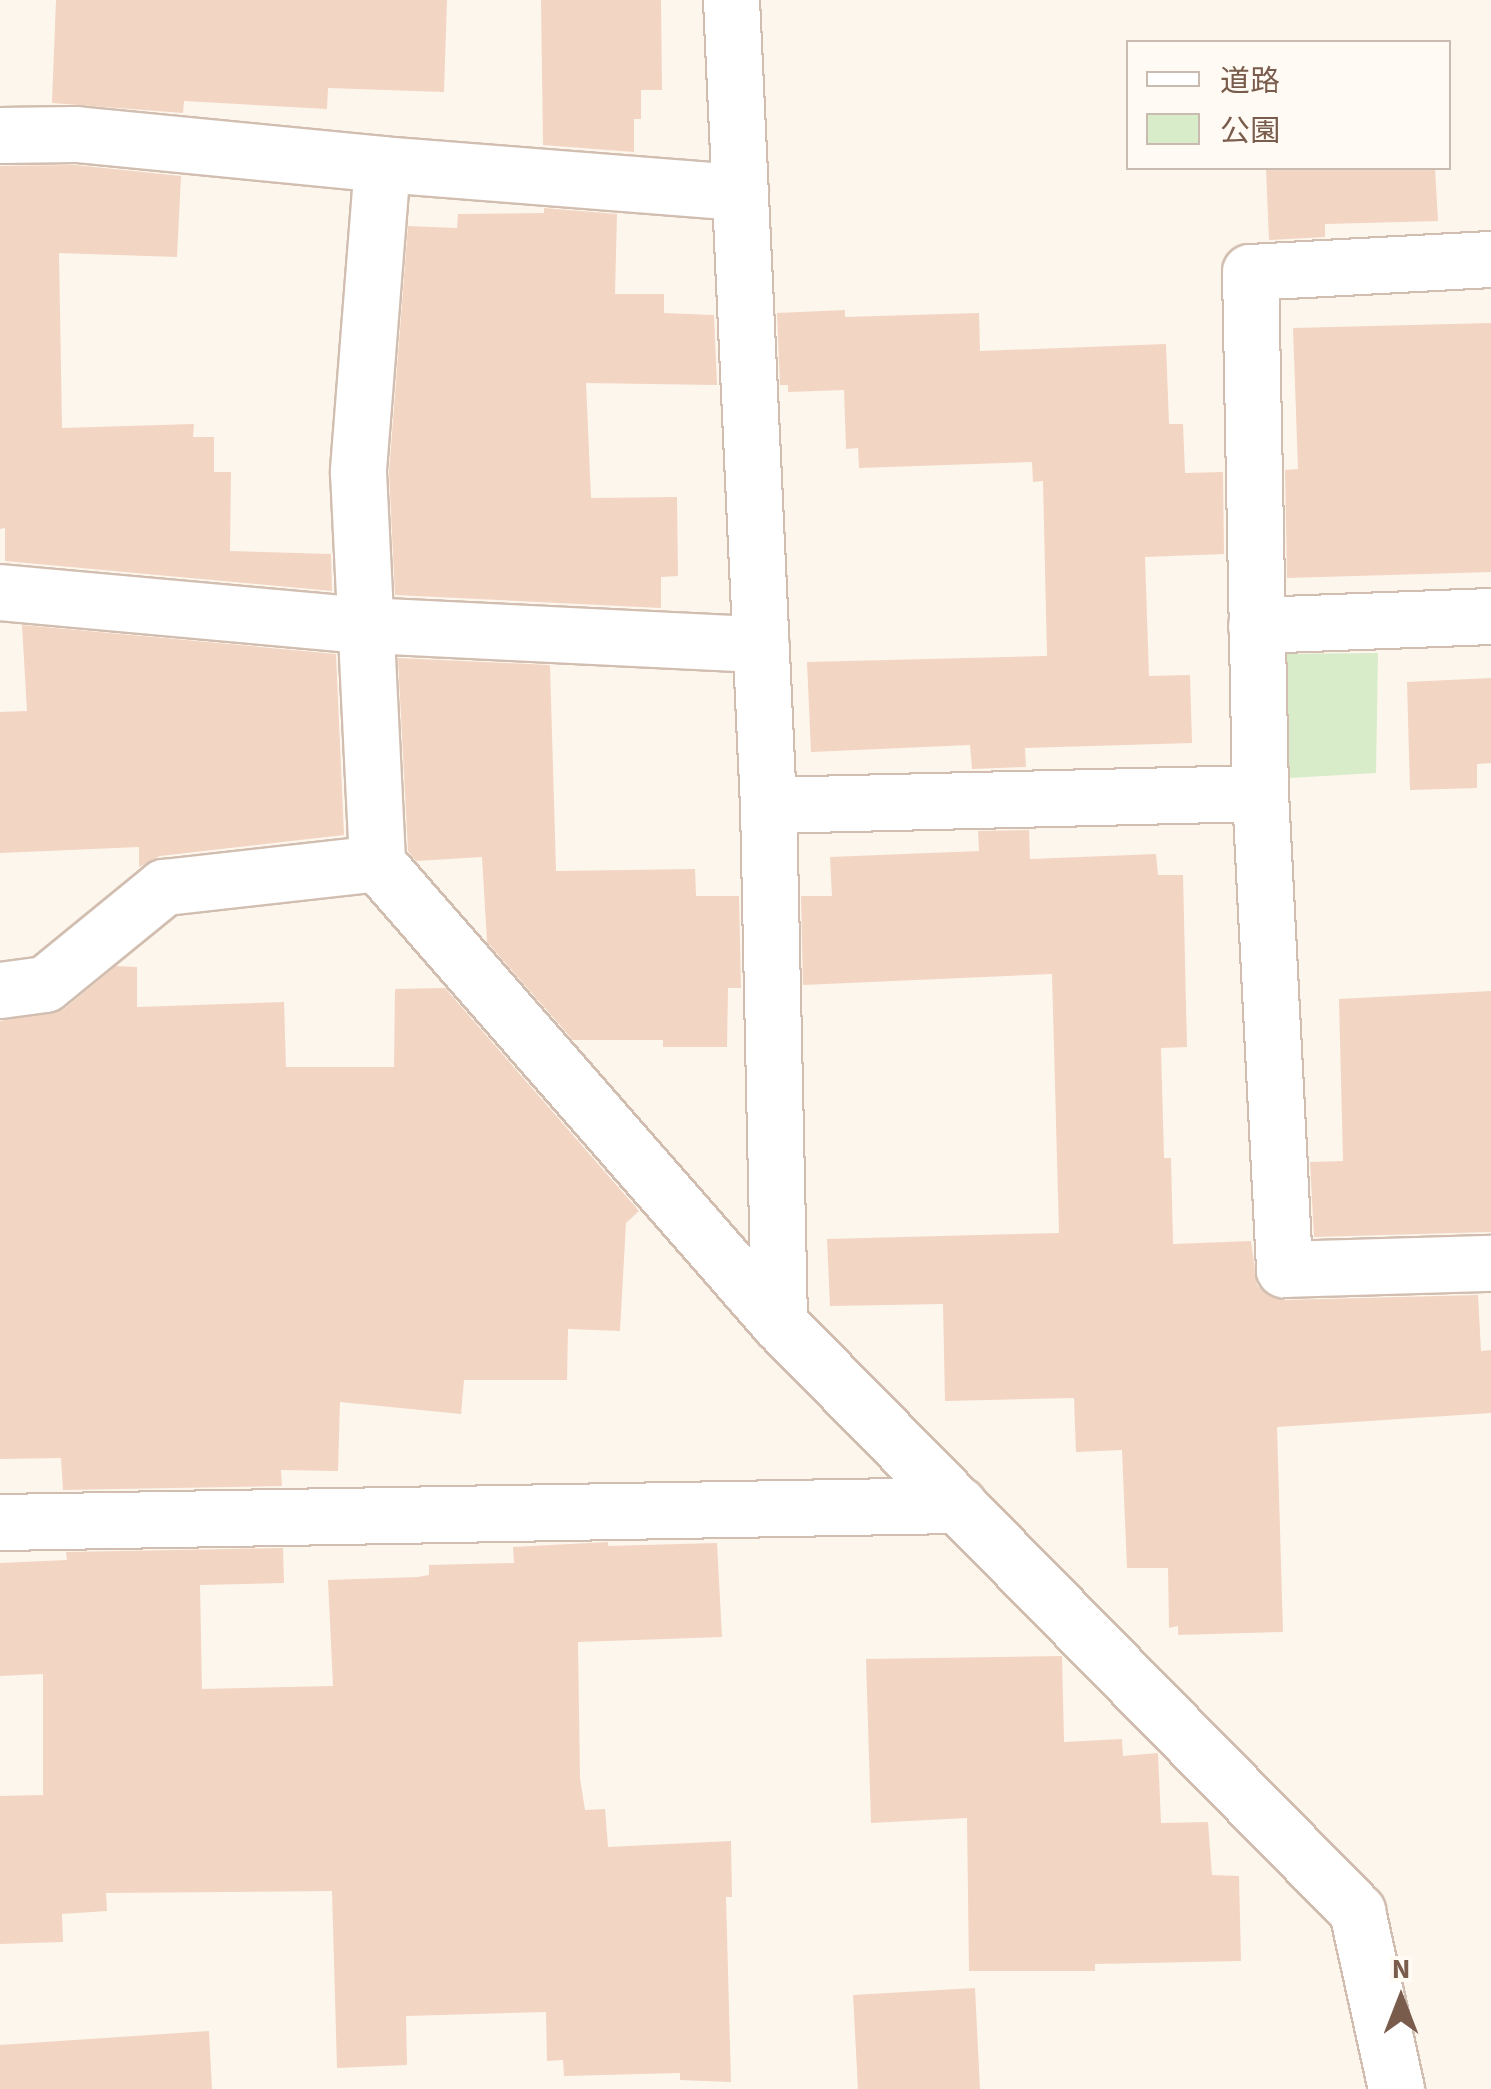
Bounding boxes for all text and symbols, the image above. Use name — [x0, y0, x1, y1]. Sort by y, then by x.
legend — [1126, 40, 1451, 170]
text: 道路 — [1220, 60, 1280, 103]
text: 公園 — [1220, 110, 1280, 153]
north arrow — [1351, 1949, 1451, 2049]
text: N — [1392, 1949, 1410, 1989]

